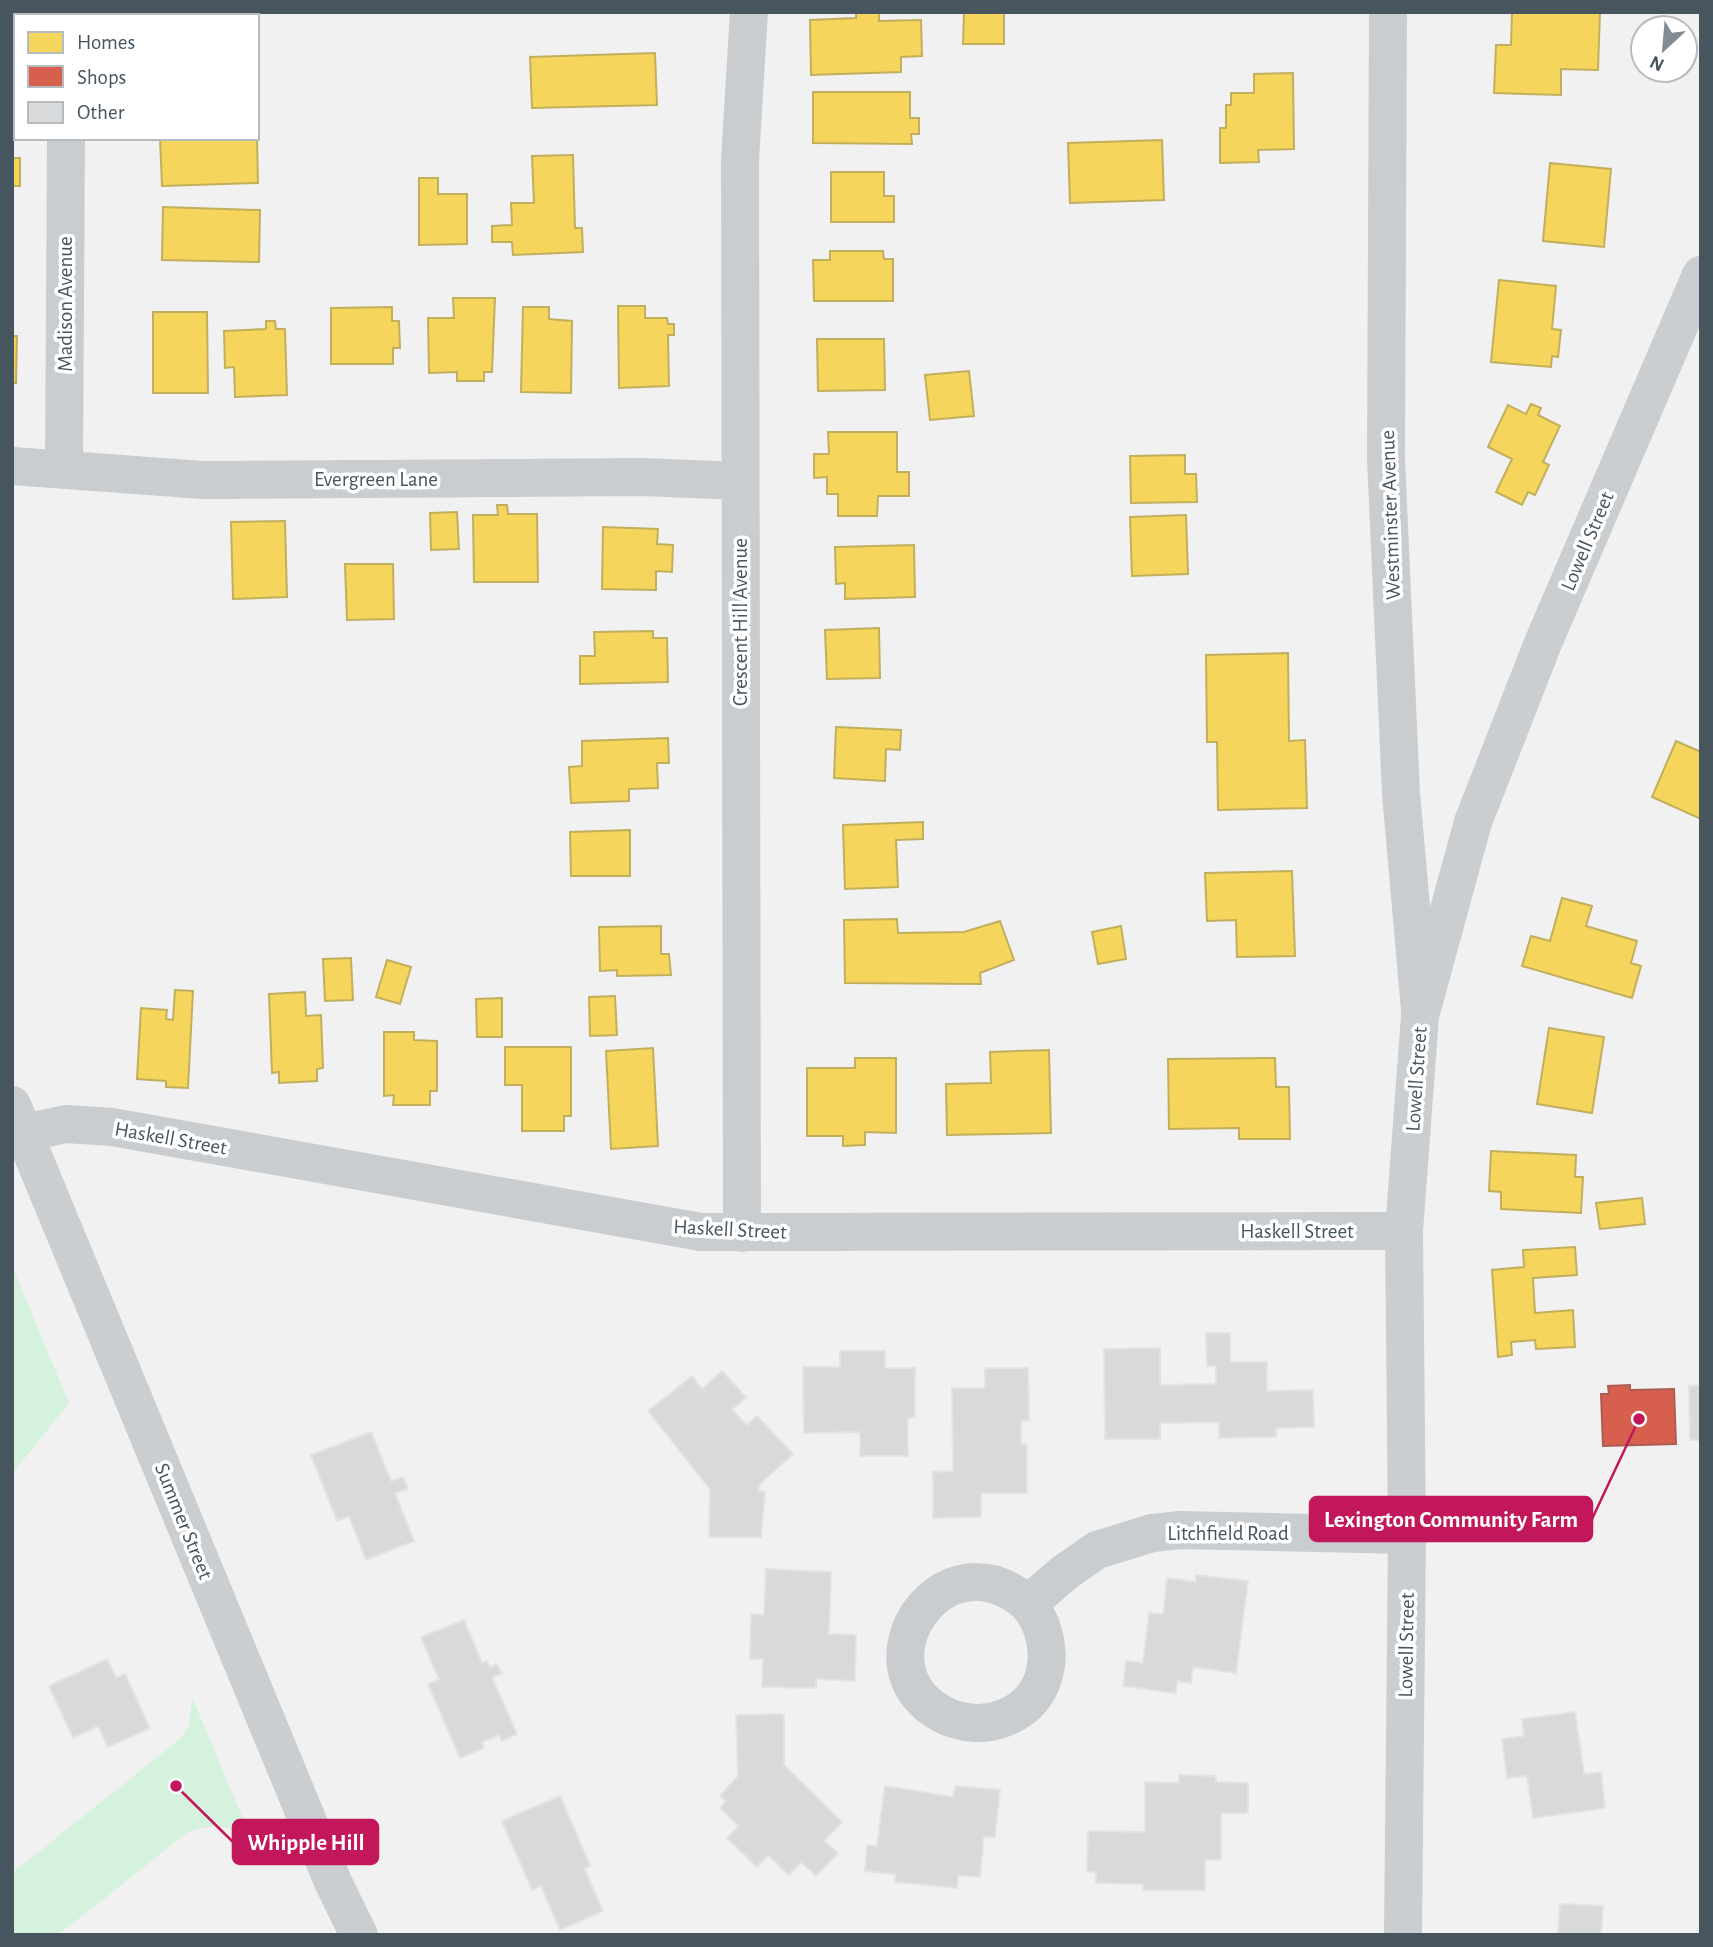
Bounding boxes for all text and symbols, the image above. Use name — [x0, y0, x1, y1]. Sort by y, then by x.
legend — [14, 14, 259, 140]
north arrow — [1629, 14, 1699, 84]
text: Homes — [77, 32, 135, 53]
text: N — [1647, 51, 1667, 74]
text: Shops — [77, 67, 126, 88]
text: Other — [77, 102, 125, 123]
street label: Madison Avenue — [55, 236, 76, 372]
street label: Westminster Avenue — [1377, 430, 1404, 600]
street label: Evergreen Lane — [314, 469, 438, 490]
street label: Lowell Street — [1557, 488, 1618, 594]
street label: Crescent Hill Avenue — [730, 538, 751, 706]
street label: Lowell Street — [1402, 1025, 1431, 1132]
street label: Haskell Street — [113, 1118, 229, 1159]
street label: Haskell Street — [673, 1216, 788, 1243]
street label: Haskell Street — [1240, 1221, 1354, 1242]
street label: Summer Street — [151, 1460, 216, 1582]
callout: Lexington Community Farm — [1310, 1497, 1592, 1541]
text: Lexington Community Farm — [1324, 1509, 1578, 1532]
street label: Litchfield Road — [1167, 1523, 1289, 1544]
street label: Lowell Street — [1395, 1592, 1418, 1698]
callout: Whipple Hill — [233, 1820, 378, 1864]
text: Whipple Hill — [247, 1832, 365, 1855]

